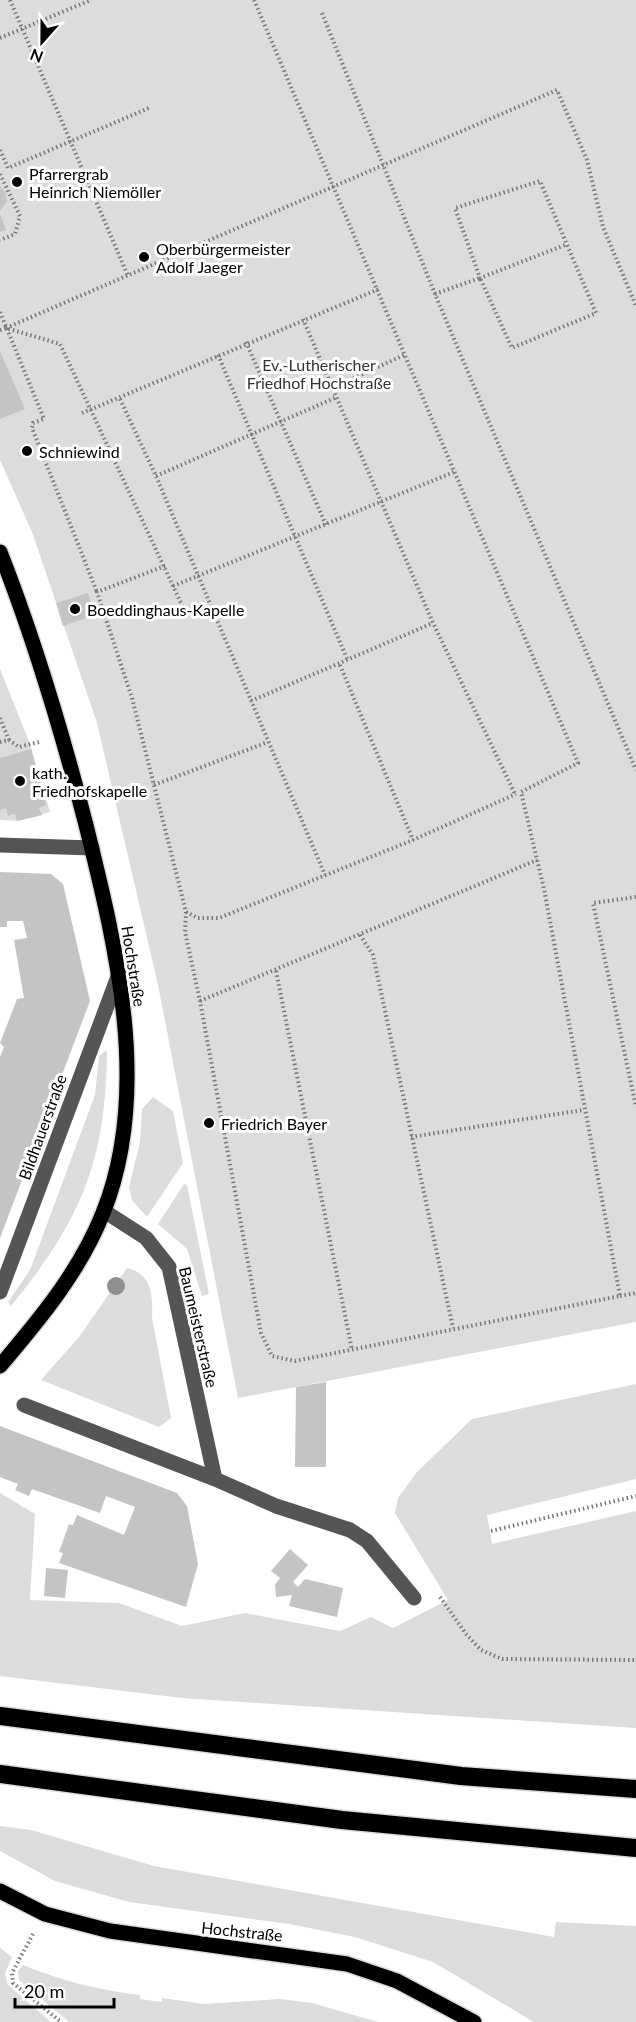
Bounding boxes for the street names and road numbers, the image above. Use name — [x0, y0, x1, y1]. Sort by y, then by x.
street label: Hochstraße — [118, 924, 150, 1008]
street label: Bildhauerstraße — [14, 1072, 70, 1182]
street label: Baumeisterstraße — [176, 1265, 222, 1389]
street label: Hochstraße — [200, 1917, 284, 1945]

